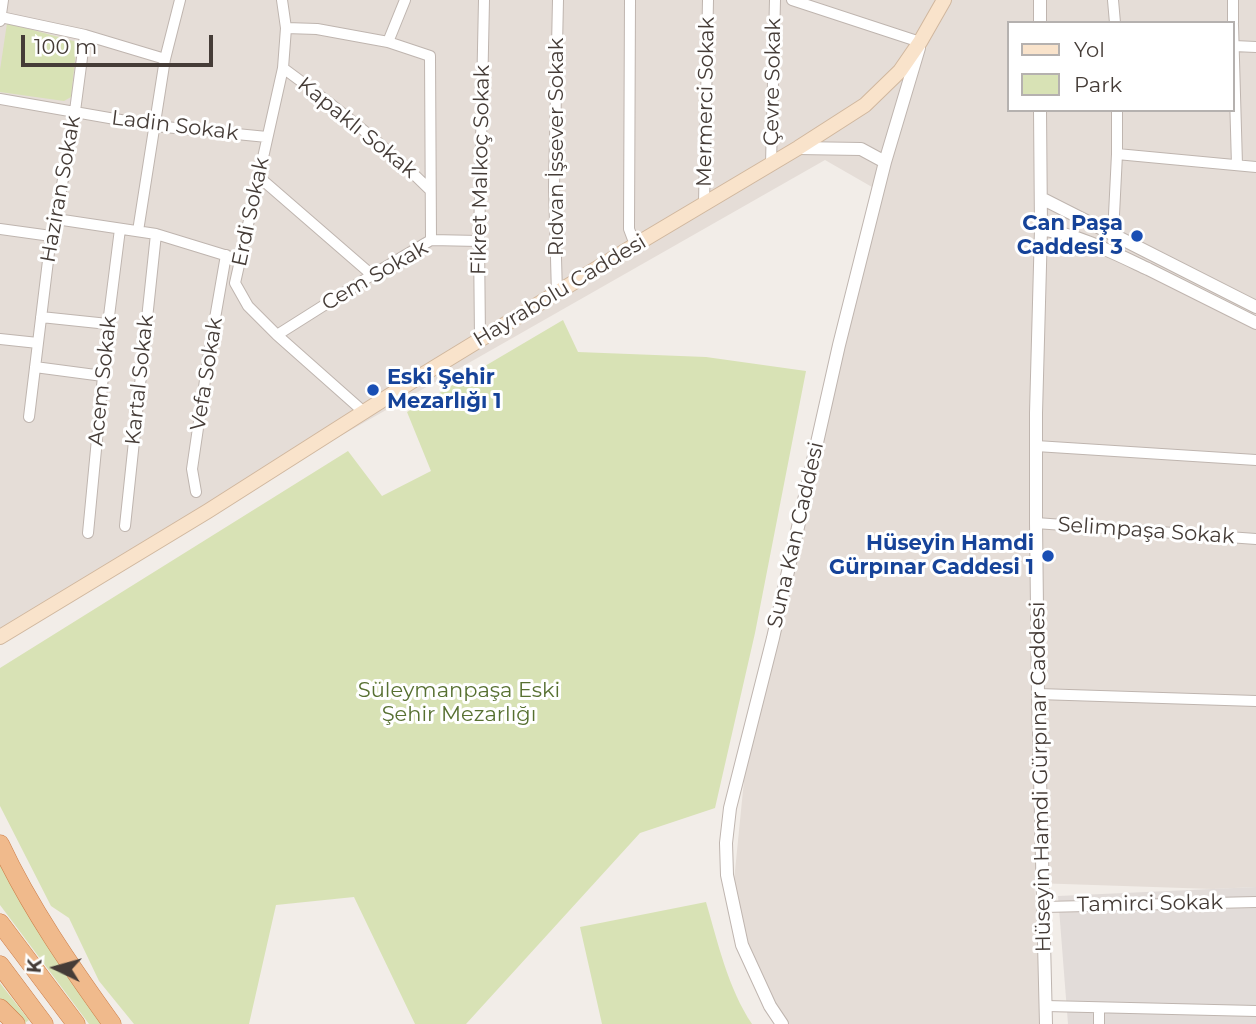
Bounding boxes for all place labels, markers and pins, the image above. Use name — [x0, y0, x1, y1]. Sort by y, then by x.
place label: Can Paşa Caddesi 3 — [1017, 211, 1123, 261]
marker: Can Paşa Caddesi 3 — [1129, 228, 1145, 244]
place label: Eski Şehir Mezarlığı 1 — [387, 365, 501, 415]
marker: Eski Şehir Mezarlığı 1 — [365, 382, 381, 398]
place label: Hüseyin Hamdi Gürpınar Caddesi 1 — [829, 531, 1034, 581]
marker: Hüseyin Hamdi Gürpınar Caddesi 1 — [1040, 548, 1056, 564]

